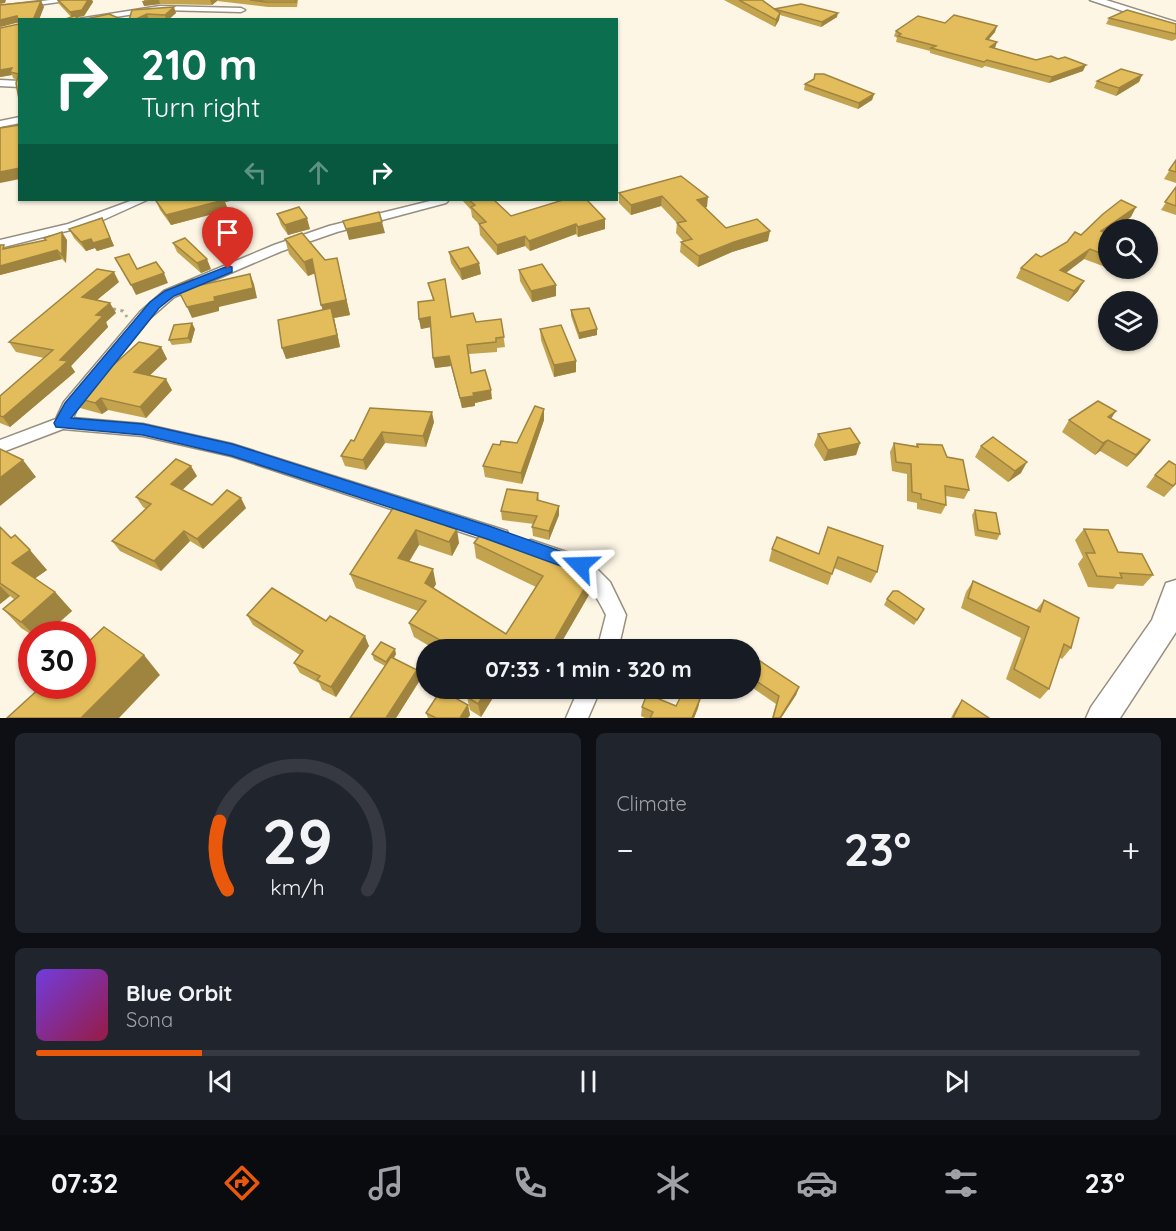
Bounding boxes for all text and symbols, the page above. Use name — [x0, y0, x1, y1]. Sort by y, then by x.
text: 210 m — [141, 38, 258, 91]
icon: right — [42, 42, 120, 120]
text: Turn right — [141, 90, 260, 124]
icon: left — [239, 156, 272, 189]
icon: ahead — [302, 156, 335, 189]
icon: right — [365, 156, 398, 189]
pin — [202, 207, 253, 269]
icon: arrive — [211, 216, 244, 249]
map controls — [1098, 219, 1158, 351]
button: search — [1098, 219, 1158, 279]
button: layers — [1098, 291, 1158, 351]
position arrow — [548, 533, 612, 597]
speed limit sign: 30 — [18, 621, 96, 699]
text: 07:33 · 1 min · 320 m — [485, 655, 692, 683]
text: Climate — [617, 791, 687, 816]
text: 29 — [262, 802, 333, 880]
text: 23° — [844, 821, 911, 877]
text: − — [617, 829, 634, 870]
text: + — [1121, 829, 1140, 870]
text: km/h — [271, 874, 325, 900]
text: Blue Orbit — [126, 979, 232, 1007]
text: Sona — [126, 1007, 173, 1032]
icon: previous — [204, 1065, 237, 1098]
icon: pause — [572, 1065, 605, 1098]
icon: next — [940, 1065, 973, 1098]
icon: directions — [221, 1162, 263, 1204]
icon: music — [365, 1162, 407, 1204]
icon: phone — [509, 1162, 551, 1204]
icon: climate — [652, 1162, 694, 1204]
icon: car — [796, 1162, 838, 1204]
icon: filters — [940, 1162, 982, 1204]
text: 07:32 — [51, 1166, 119, 1200]
text: 23° — [1084, 1166, 1125, 1200]

